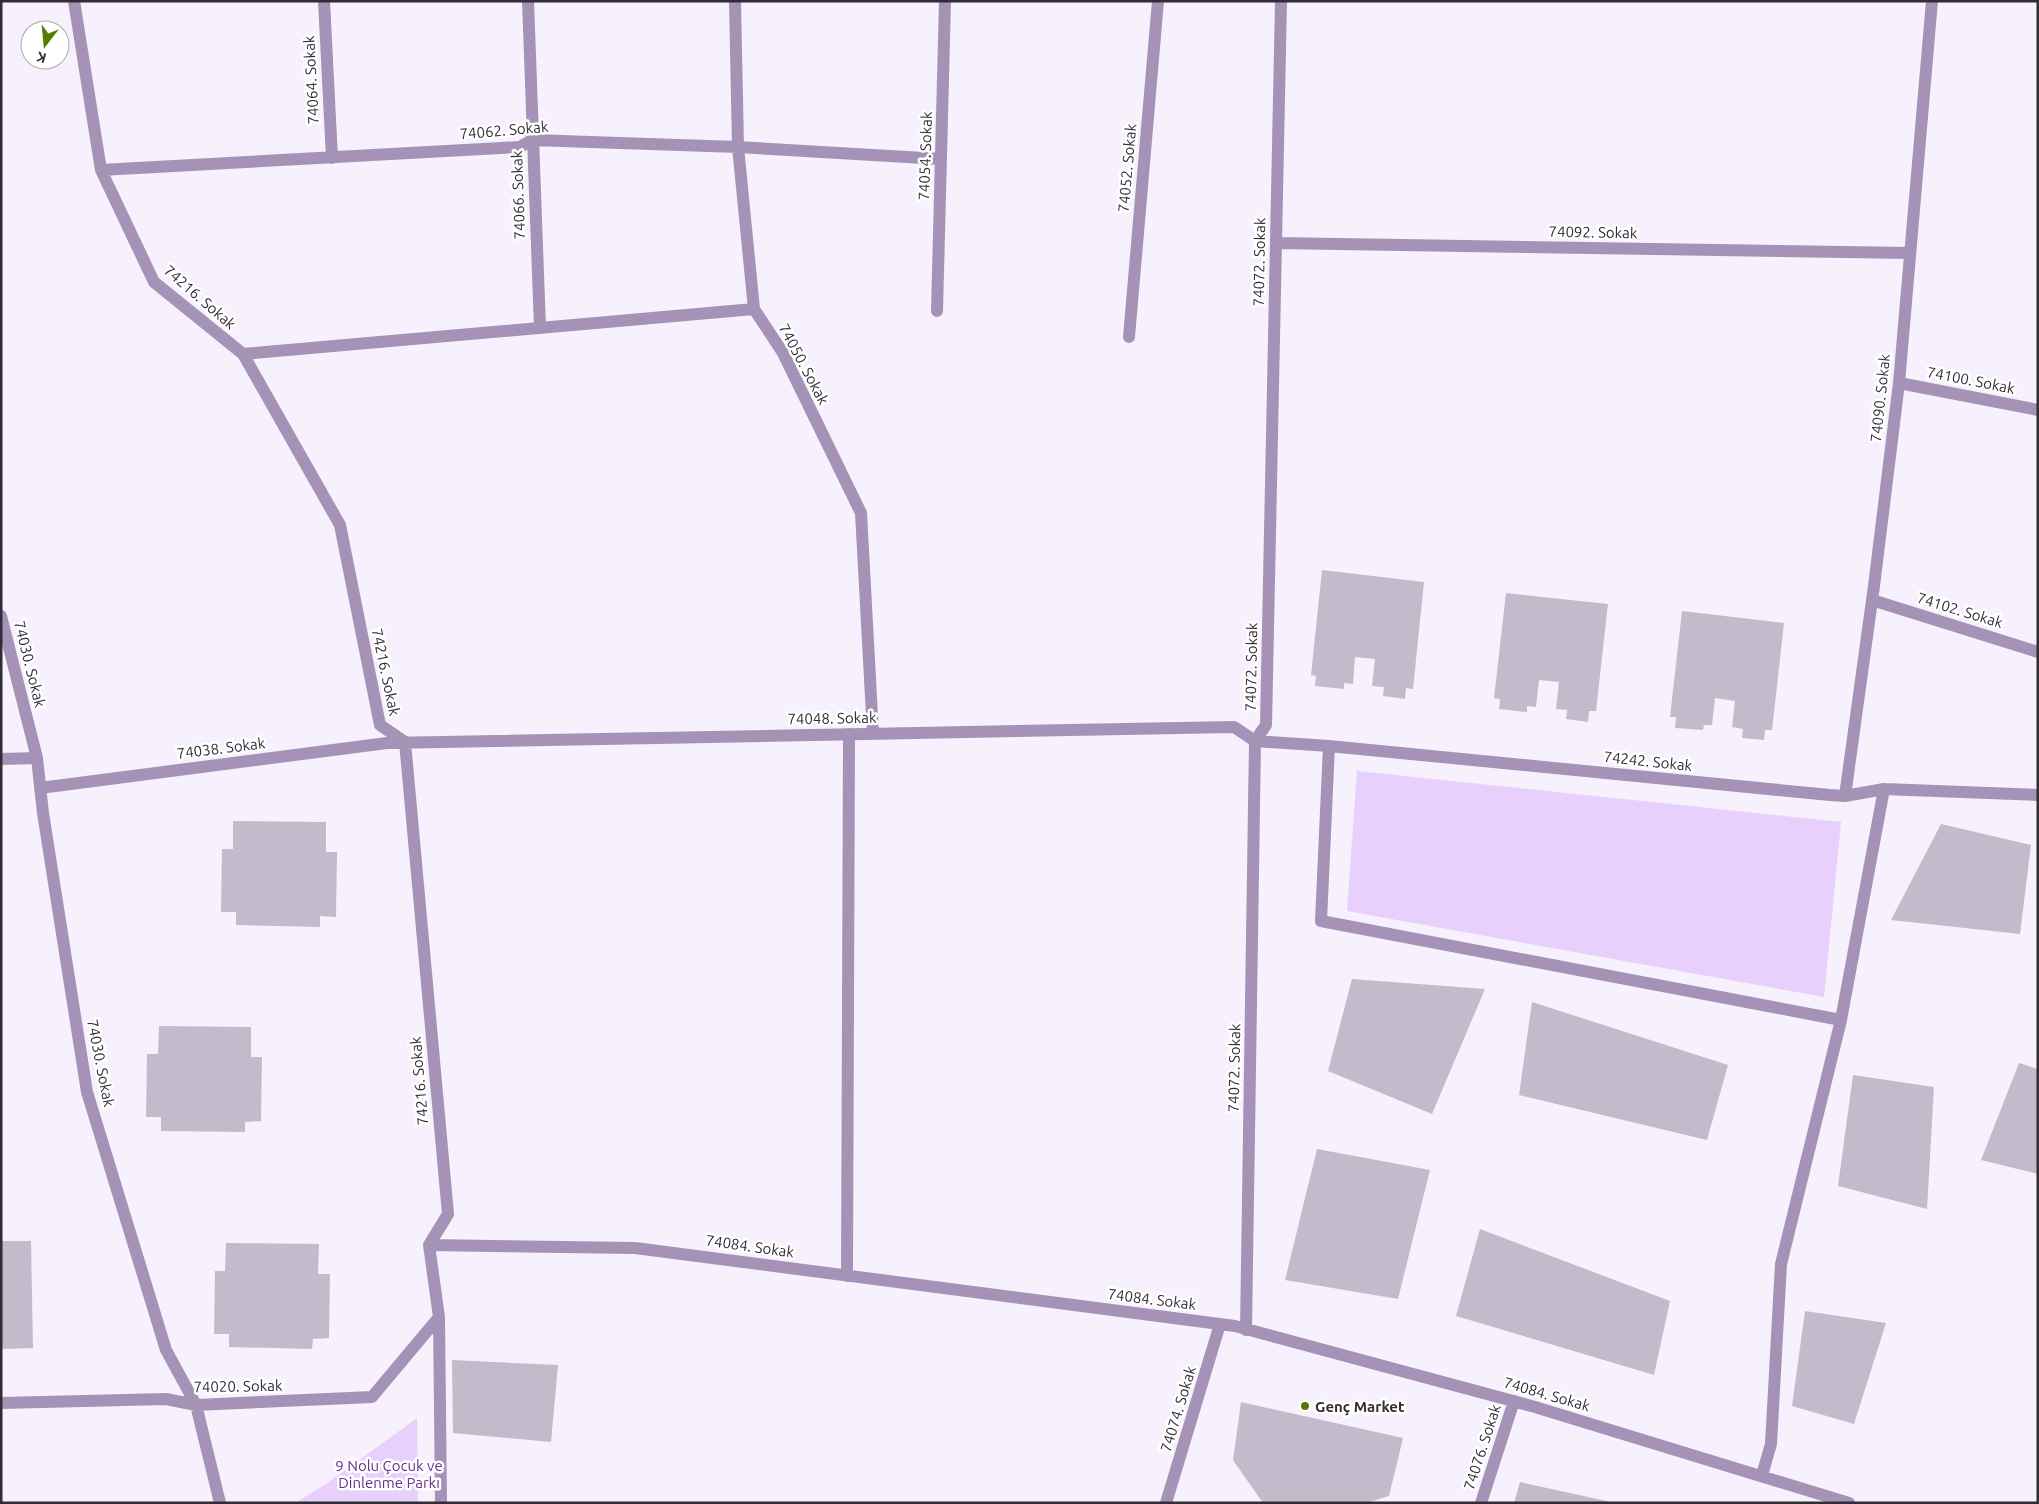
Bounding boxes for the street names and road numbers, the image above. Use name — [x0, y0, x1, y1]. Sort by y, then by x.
street label: 74064. Sokak — [300, 35, 322, 125]
street label: 74054. Sokak — [915, 111, 935, 201]
street label: 74062. Sokak — [459, 118, 549, 142]
street label: 74052. Sokak — [1115, 123, 1139, 213]
street label: 74066. Sokak — [508, 150, 528, 240]
street label: 74072. Sokak — [1250, 217, 1268, 307]
street label: 74092. Sokak — [1548, 223, 1638, 241]
street label: 74216. Sokak — [161, 261, 239, 333]
street label: 74050. Sokak — [776, 321, 833, 408]
street label: 74090. Sokak — [1867, 352, 1893, 443]
street label: 74100. Sokak — [1926, 363, 2017, 397]
street label: 74102. Sokak — [1915, 589, 2005, 631]
street label: 74030. Sokak — [11, 619, 49, 710]
street label: 74072. Sokak — [1242, 622, 1260, 712]
street label: 74216. Sokak — [368, 627, 404, 718]
street label: 74048. Sokak — [787, 709, 877, 727]
street label: 74038. Sokak — [176, 734, 267, 762]
street label: 74242. Sokak — [1603, 748, 1694, 774]
street label: 74030. Sokak — [84, 1018, 118, 1109]
street label: 74072. Sokak — [1225, 1023, 1243, 1113]
street label: 74216. Sokak — [407, 1036, 431, 1126]
street label: 74084. Sokak — [705, 1231, 796, 1261]
street label: 74084. Sokak — [1107, 1285, 1198, 1313]
street label: 74074. Sokak — [1157, 1364, 1199, 1454]
street label: 74084. Sokak — [1502, 1374, 1592, 1415]
street label: 74020. Sokak — [193, 1377, 283, 1395]
street label: 74076. Sokak — [1460, 1402, 1504, 1492]

